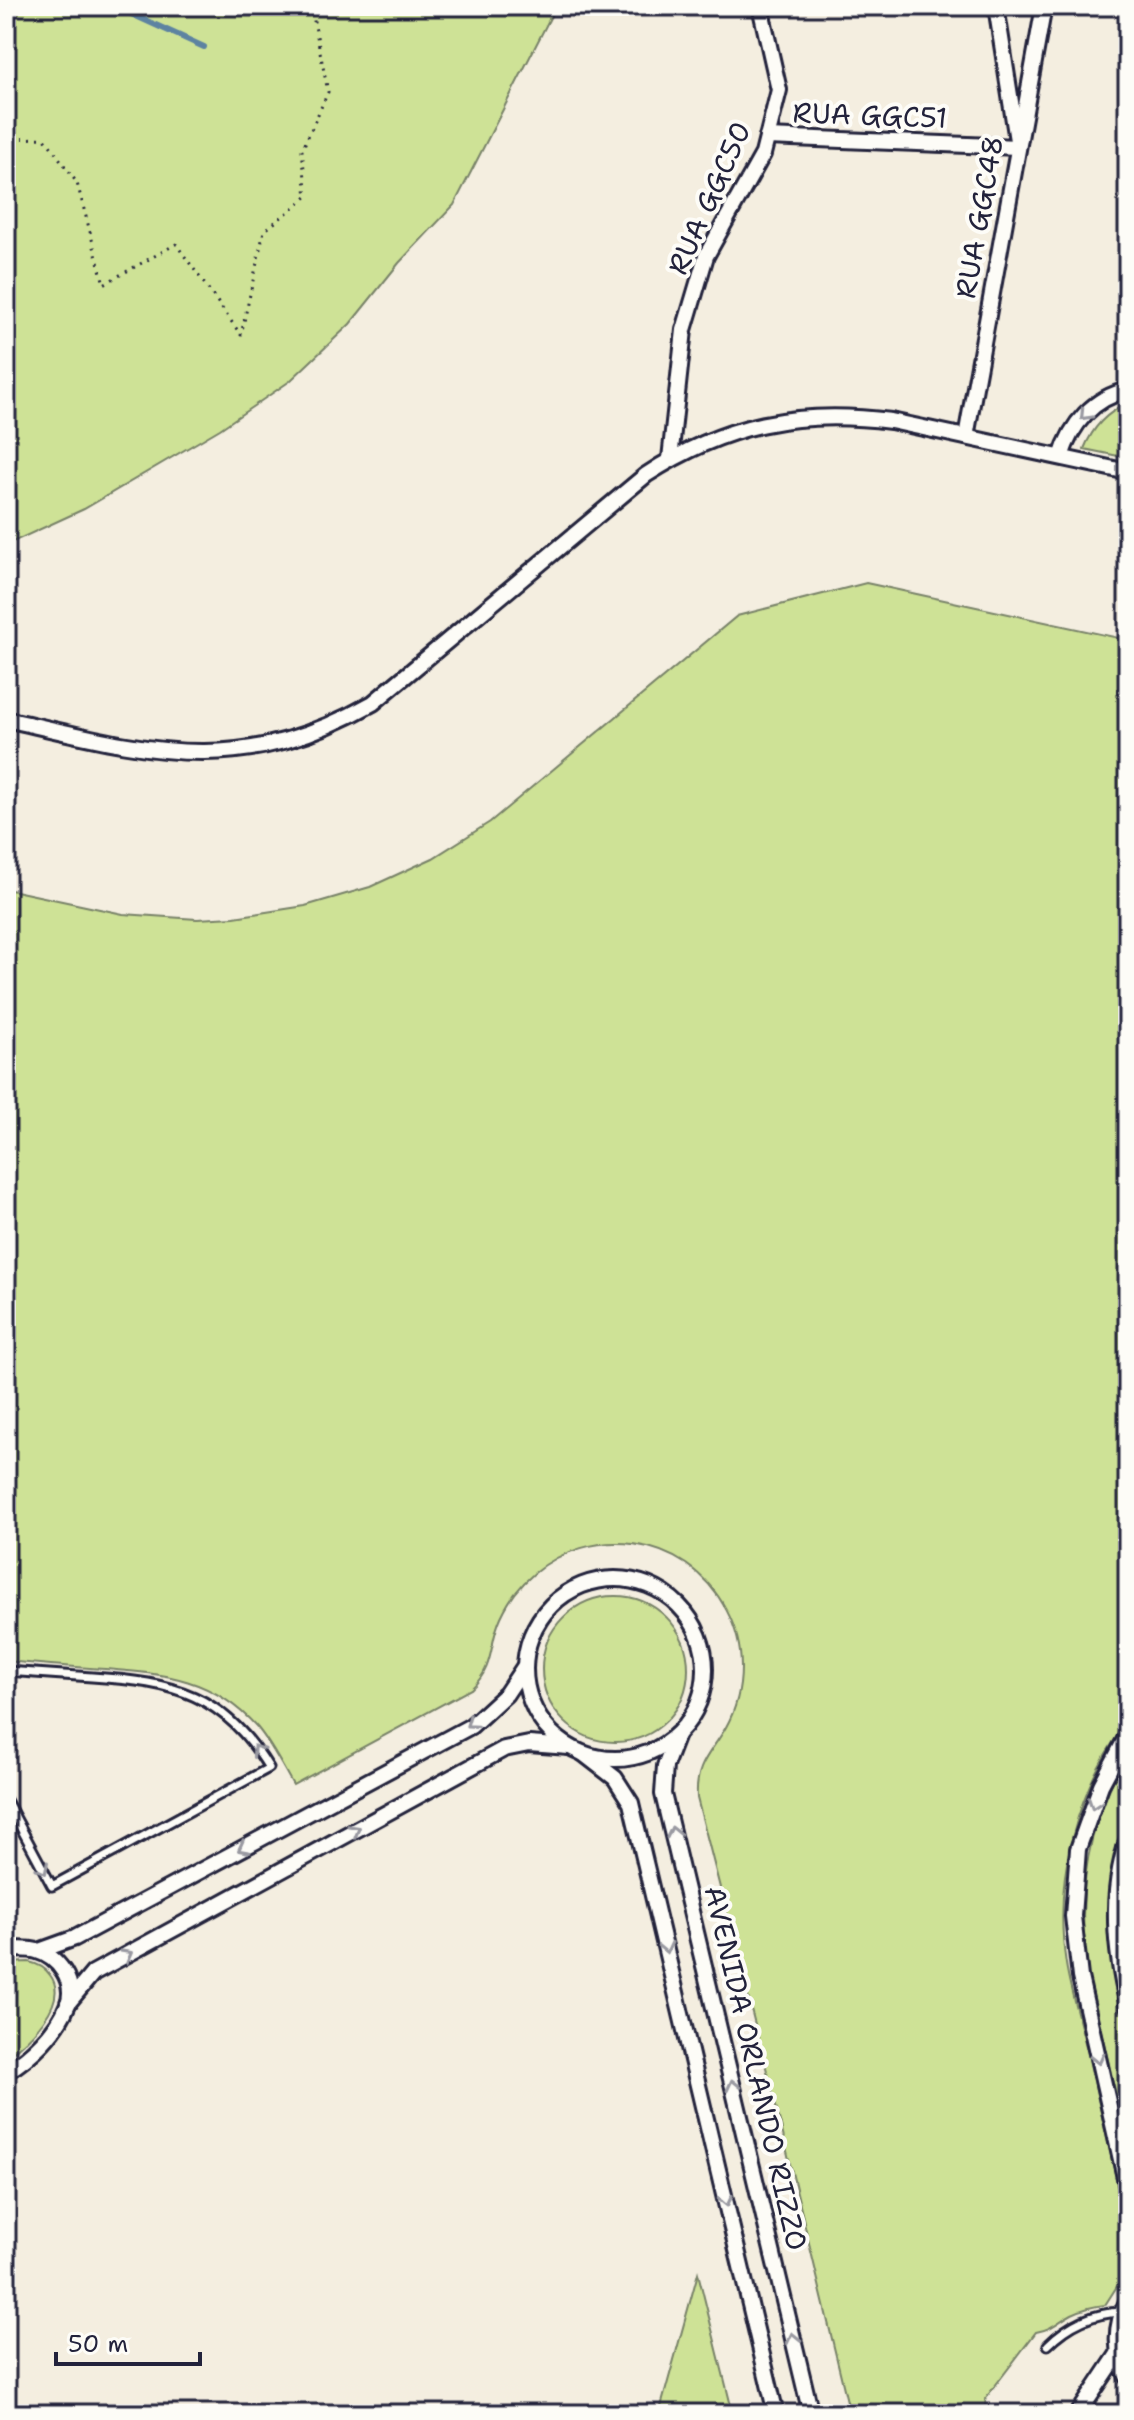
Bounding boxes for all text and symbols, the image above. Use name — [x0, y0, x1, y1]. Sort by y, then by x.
street label: RUA GGC51 — [792, 93, 948, 137]
street label: RUA GGC50 — [658, 116, 760, 280]
street label: RUA GGC48 — [946, 133, 1012, 301]
one-way arrow — [1080, 406, 1095, 420]
one-way arrow — [466, 1713, 480, 1728]
one-way arrow — [252, 1745, 267, 1759]
one-way arrow — [1087, 1796, 1104, 1810]
one-way arrow — [347, 1825, 362, 1840]
one-way arrow — [665, 1826, 682, 1840]
one-way arrow — [237, 1838, 252, 1853]
one-way arrow — [33, 1860, 49, 1875]
street label: AVENIDA ORLANDO RIZZO — [696, 1882, 816, 2254]
one-way arrow — [656, 1941, 673, 1954]
one-way arrow — [119, 1949, 133, 1964]
one-way arrow — [1089, 2051, 1106, 2065]
one-way arrow — [725, 2079, 742, 2093]
one-way arrow — [717, 2194, 734, 2207]
scale bar — [56, 2316, 200, 2366]
text: 50 m — [68, 2328, 128, 2360]
one-way arrow — [786, 2332, 803, 2346]

